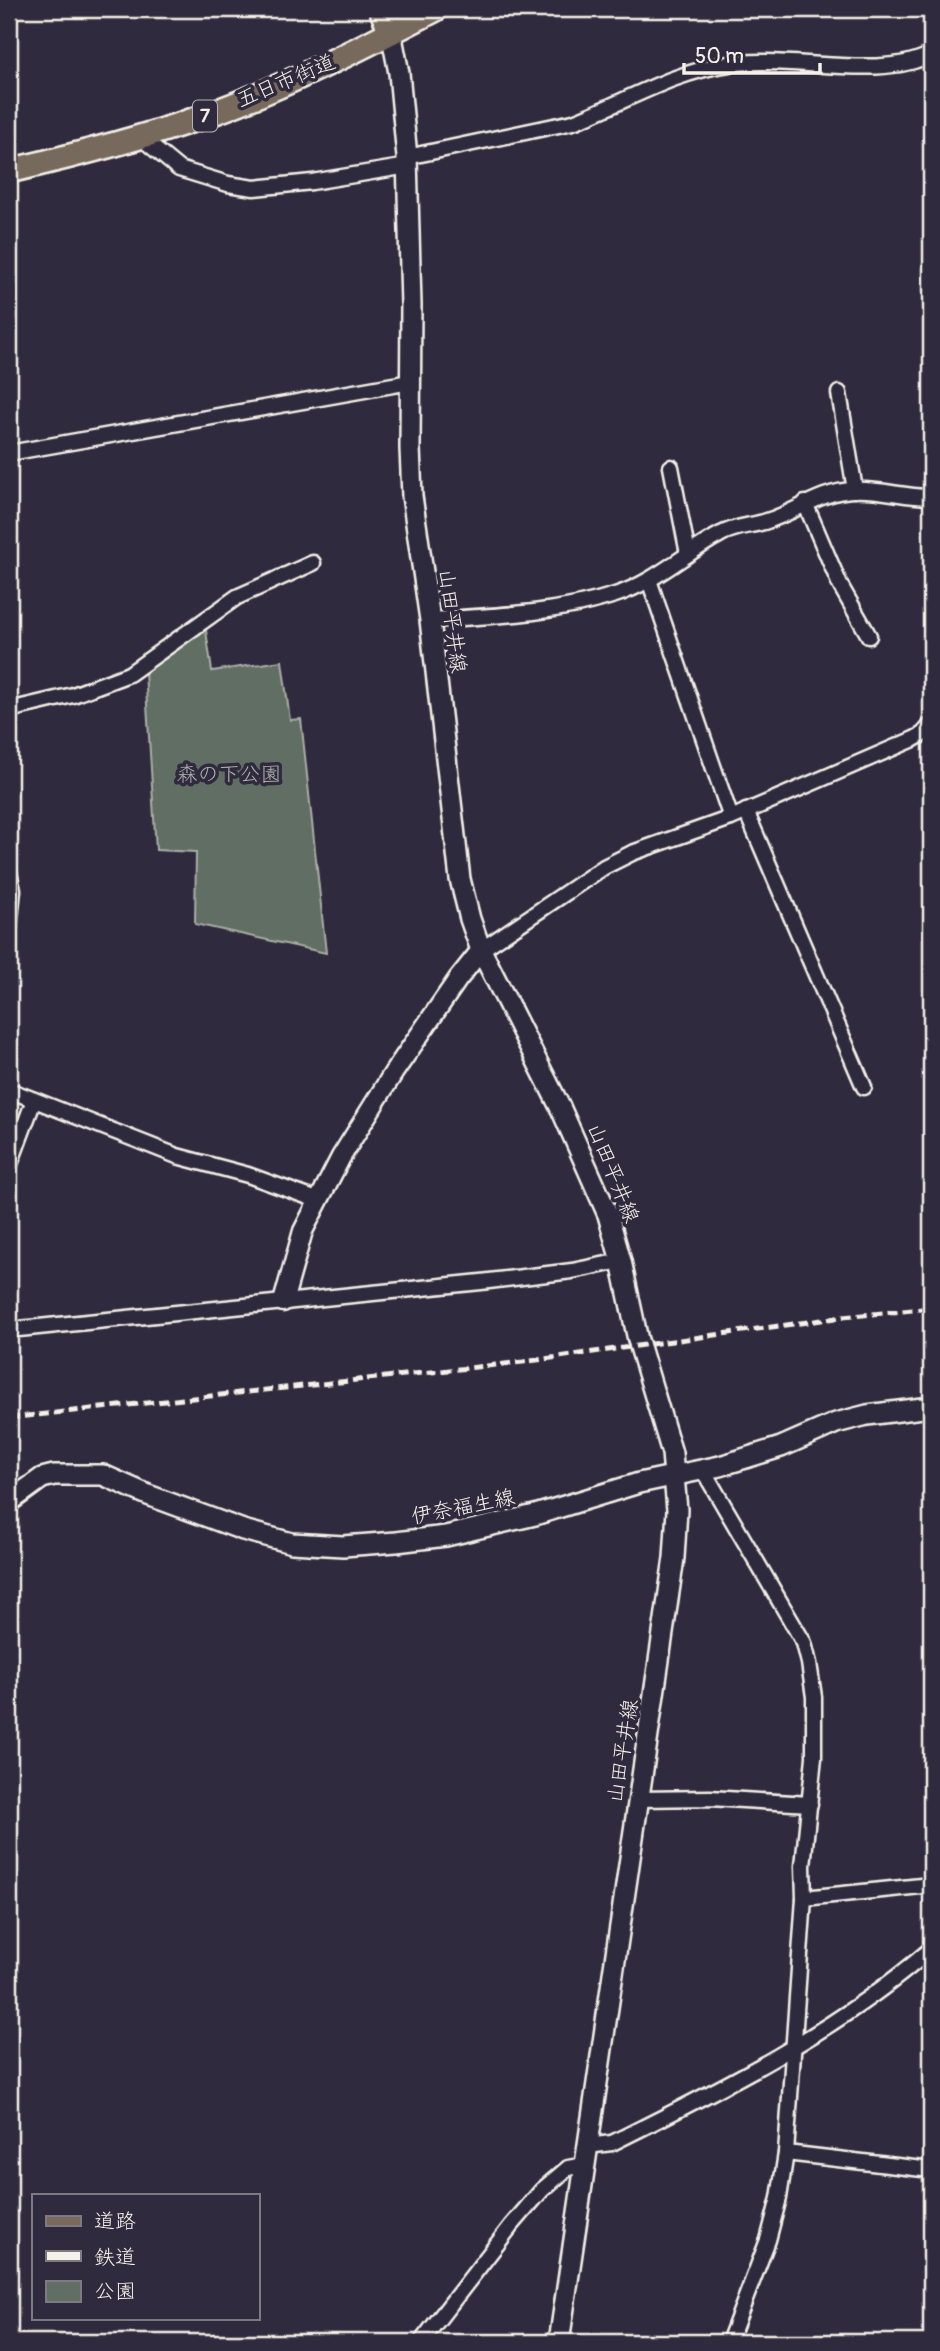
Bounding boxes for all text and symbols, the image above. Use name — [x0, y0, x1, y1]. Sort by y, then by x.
scale bar — [684, 32, 821, 76]
text: 50 m — [695, 43, 744, 70]
street label: 五日市街道 — [232, 48, 340, 114]
road number: 7 — [193, 100, 217, 132]
street label: 山田平井線 — [432, 567, 472, 675]
park label: 森の下公園 — [177, 761, 282, 788]
street label: 山田平井線 — [581, 1119, 645, 1227]
street label: 伊奈福生線 — [409, 1484, 517, 1530]
street label: 山田平井線 — [601, 1697, 645, 1805]
legend — [32, 2194, 259, 2320]
text: 道路 — [94, 2208, 136, 2235]
text: 鉄道 — [94, 2244, 136, 2271]
text: 公園 — [94, 2278, 136, 2305]

